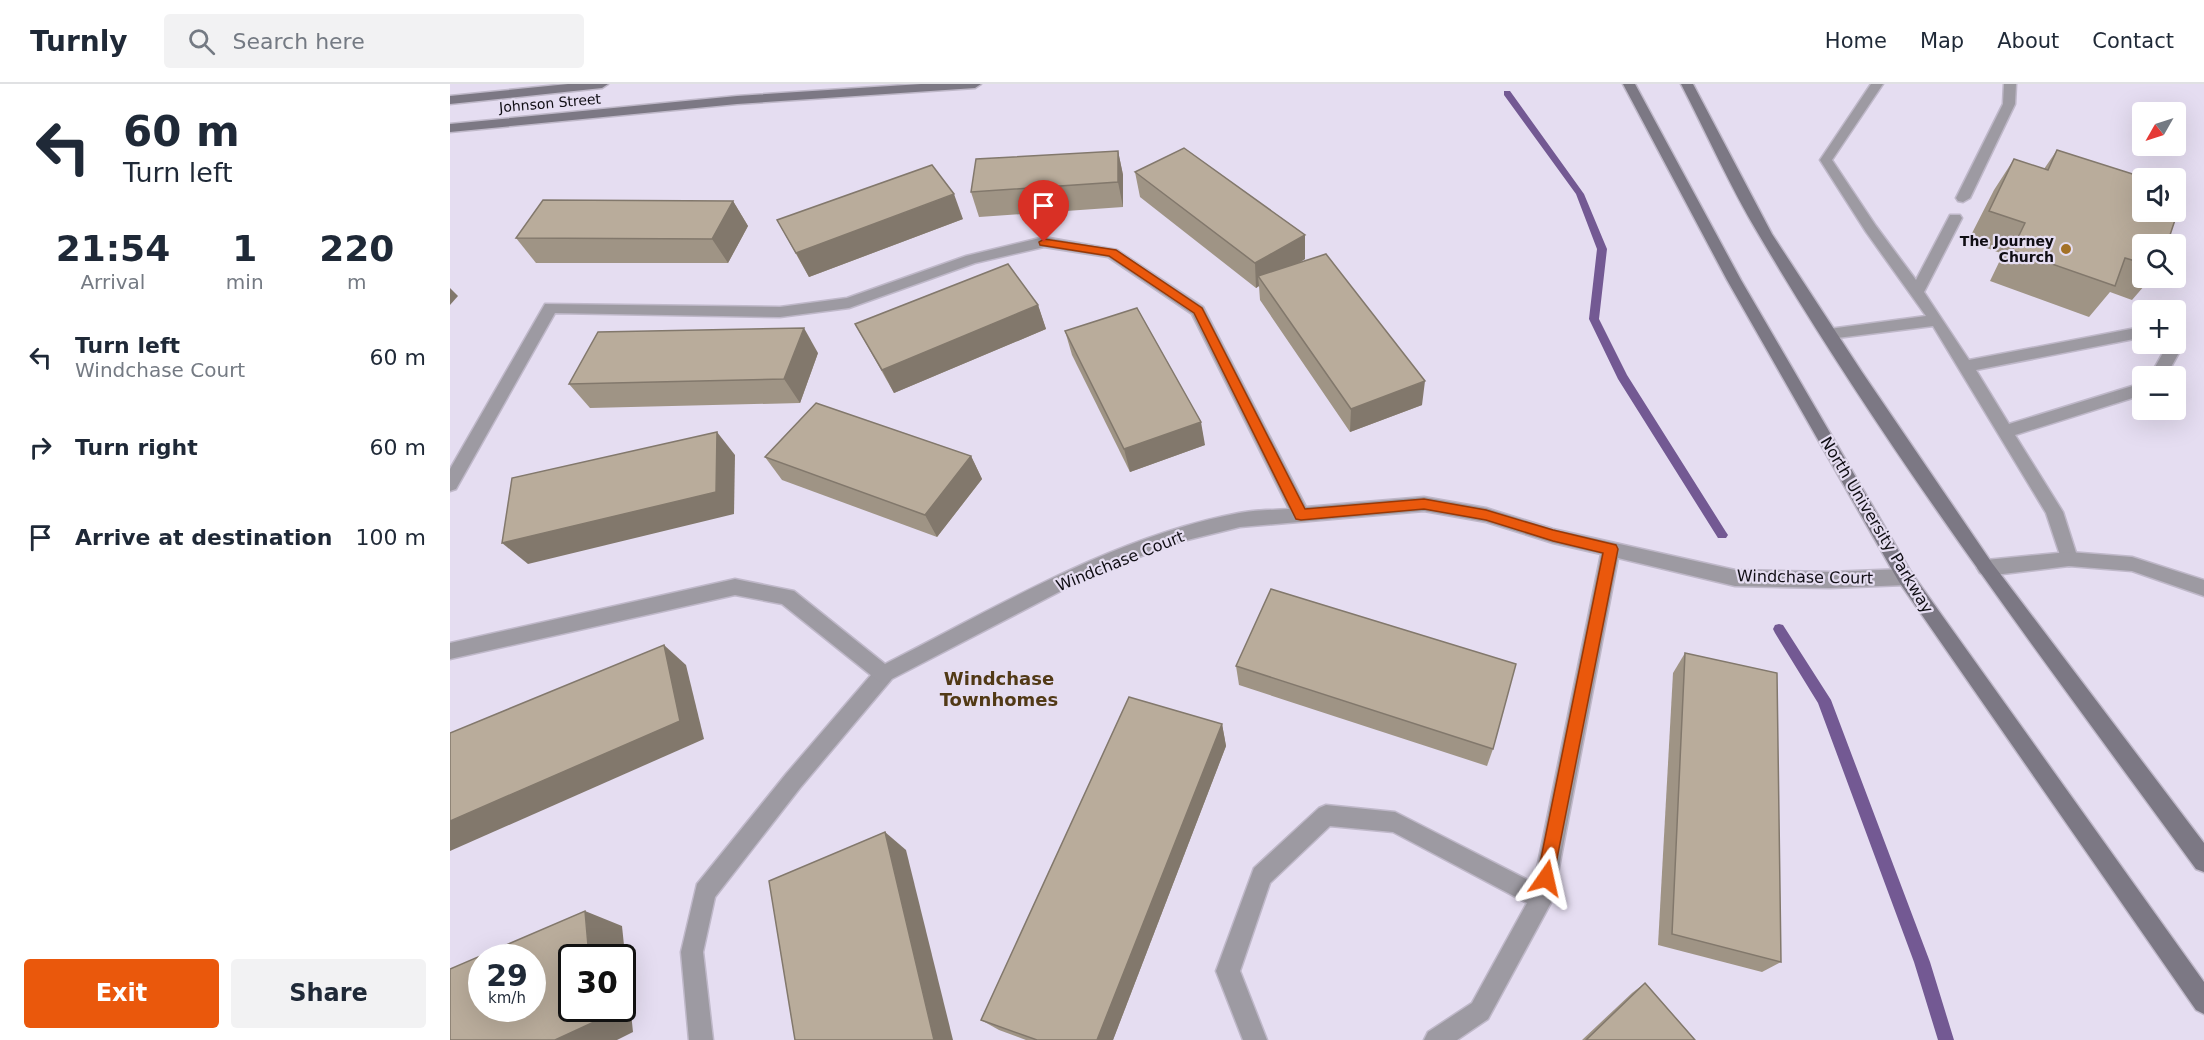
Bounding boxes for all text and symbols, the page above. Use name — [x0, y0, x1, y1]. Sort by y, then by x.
search box — [164, 14, 584, 68]
text: Turnly — [30, 25, 128, 58]
icon: search — [185, 25, 218, 58]
text: Search here — [233, 29, 365, 54]
text: Home — [1825, 29, 1887, 53]
text: Map — [1920, 29, 1964, 53]
text: About — [1997, 29, 2059, 53]
text: Contact — [2092, 29, 2174, 53]
street label: Johnson Street — [497, 91, 602, 116]
north arrow — [2132, 102, 2186, 156]
map controls — [2132, 102, 2186, 420]
text: 60 m — [123, 107, 240, 156]
icon: left — [24, 108, 102, 186]
text: Turn left — [123, 157, 233, 188]
button: sound — [2132, 168, 2186, 222]
pin — [1018, 180, 1069, 242]
icon: arrive — [1027, 189, 1060, 222]
text: 21:54 — [56, 228, 170, 269]
text: 1 — [232, 228, 257, 269]
text: 220 — [319, 228, 394, 269]
place label: The Journey Church — [1960, 233, 2054, 265]
button: search — [2132, 234, 2186, 288]
marker: The Journey Church — [2059, 242, 2073, 256]
text: Arrival — [80, 270, 145, 294]
text: min — [226, 270, 264, 294]
text: m — [347, 270, 367, 294]
button: + — [2132, 300, 2186, 354]
text: Turn left — [75, 333, 180, 358]
icon: left — [24, 341, 57, 374]
text: 60 m — [370, 345, 426, 370]
text: Windchase Court — [75, 358, 245, 382]
button: − — [2132, 366, 2186, 420]
icon: right — [24, 431, 57, 464]
street label: North University Parkway — [1817, 433, 1937, 617]
text: Turn right — [75, 435, 198, 460]
text: 60 m — [370, 435, 426, 460]
icon: arrive — [24, 521, 57, 554]
text: Arrive at destination — [75, 525, 332, 550]
text: 100 m — [356, 525, 426, 550]
street label: Windchase Court — [1053, 527, 1187, 595]
street label: Windchase Court — [1737, 566, 1873, 588]
district label: Windchase Townhomes — [940, 668, 1058, 710]
position arrow — [1514, 846, 1578, 910]
speed limit sign: 30 — [558, 944, 636, 1022]
text: 29 — [486, 958, 528, 993]
button: Exit — [24, 959, 219, 1028]
button: Share — [231, 959, 426, 1028]
text: km/h — [488, 989, 526, 1007]

